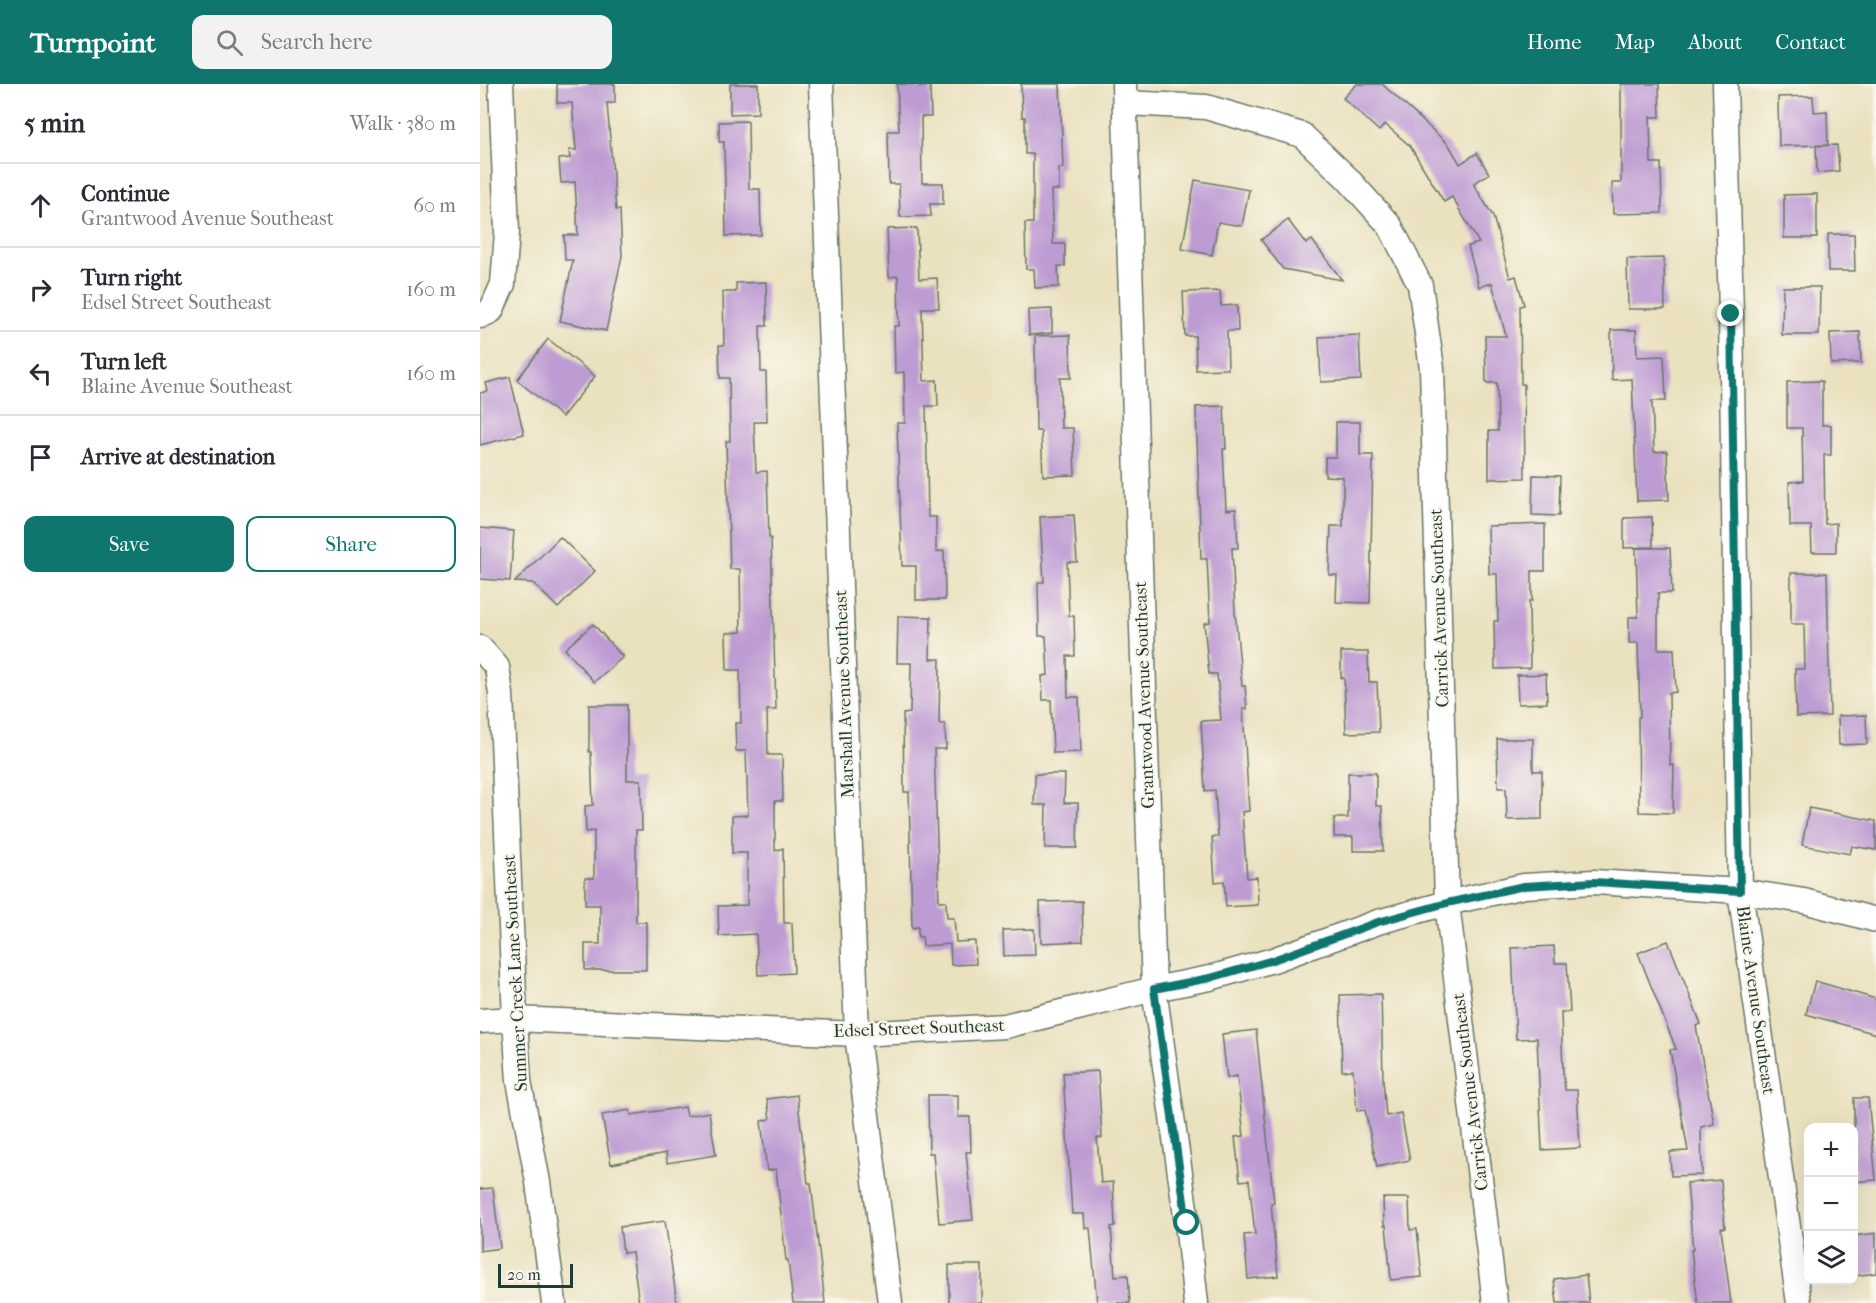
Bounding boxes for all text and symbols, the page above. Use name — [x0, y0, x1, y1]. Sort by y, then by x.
search box — [192, 15, 612, 69]
text: Turnpoint — [30, 26, 156, 59]
icon: search — [213, 26, 246, 59]
text: Search here — [261, 29, 372, 55]
text: Home — [1527, 30, 1582, 54]
text: Map — [1615, 30, 1655, 54]
text: About — [1688, 30, 1742, 54]
text: Contact — [1775, 30, 1846, 54]
text: 5 min — [24, 108, 85, 139]
text: Walk · 380 m — [350, 112, 456, 135]
text: Continue — [81, 181, 170, 207]
icon: ahead — [24, 189, 57, 222]
text: 60 m — [413, 194, 456, 217]
text: Grantwood Avenue Southeast — [81, 207, 334, 230]
text: Turn right — [81, 265, 182, 291]
icon: right — [24, 273, 57, 306]
text: 160 m — [406, 278, 456, 301]
text: Edsel Street Southeast — [81, 291, 272, 314]
route end — [1717, 300, 1743, 326]
text: Turn left — [81, 349, 167, 375]
icon: left — [24, 357, 57, 390]
text: 160 m — [406, 362, 456, 385]
text: Blaine Avenue Southeast — [81, 375, 293, 398]
icon: arrive — [24, 441, 57, 474]
text: Arrive at destination — [81, 444, 275, 470]
street label: Carrick Avenue Southeast — [1426, 508, 1453, 708]
button: Save — [24, 516, 234, 572]
button: Share — [246, 516, 456, 572]
street label: Grantwood Avenue Southeast — [1130, 580, 1159, 809]
street label: Marshall Avenue Southeast — [830, 589, 859, 798]
street label: Summer Creek Lane Southeast — [499, 853, 532, 1092]
street label: Blaine Avenue Southeast — [1732, 904, 1779, 1096]
street label: Carrick Avenue Southeast — [1448, 991, 1493, 1192]
street label: Edsel Street Southeast — [833, 1015, 1006, 1042]
map controls — [1804, 1123, 1858, 1285]
button: + — [1804, 1123, 1858, 1177]
button: − — [1804, 1177, 1858, 1231]
route start — [1173, 1209, 1199, 1235]
button: layers — [1804, 1231, 1858, 1285]
scale bar — [498, 1261, 573, 1288]
text: 20 m — [507, 1265, 541, 1284]

